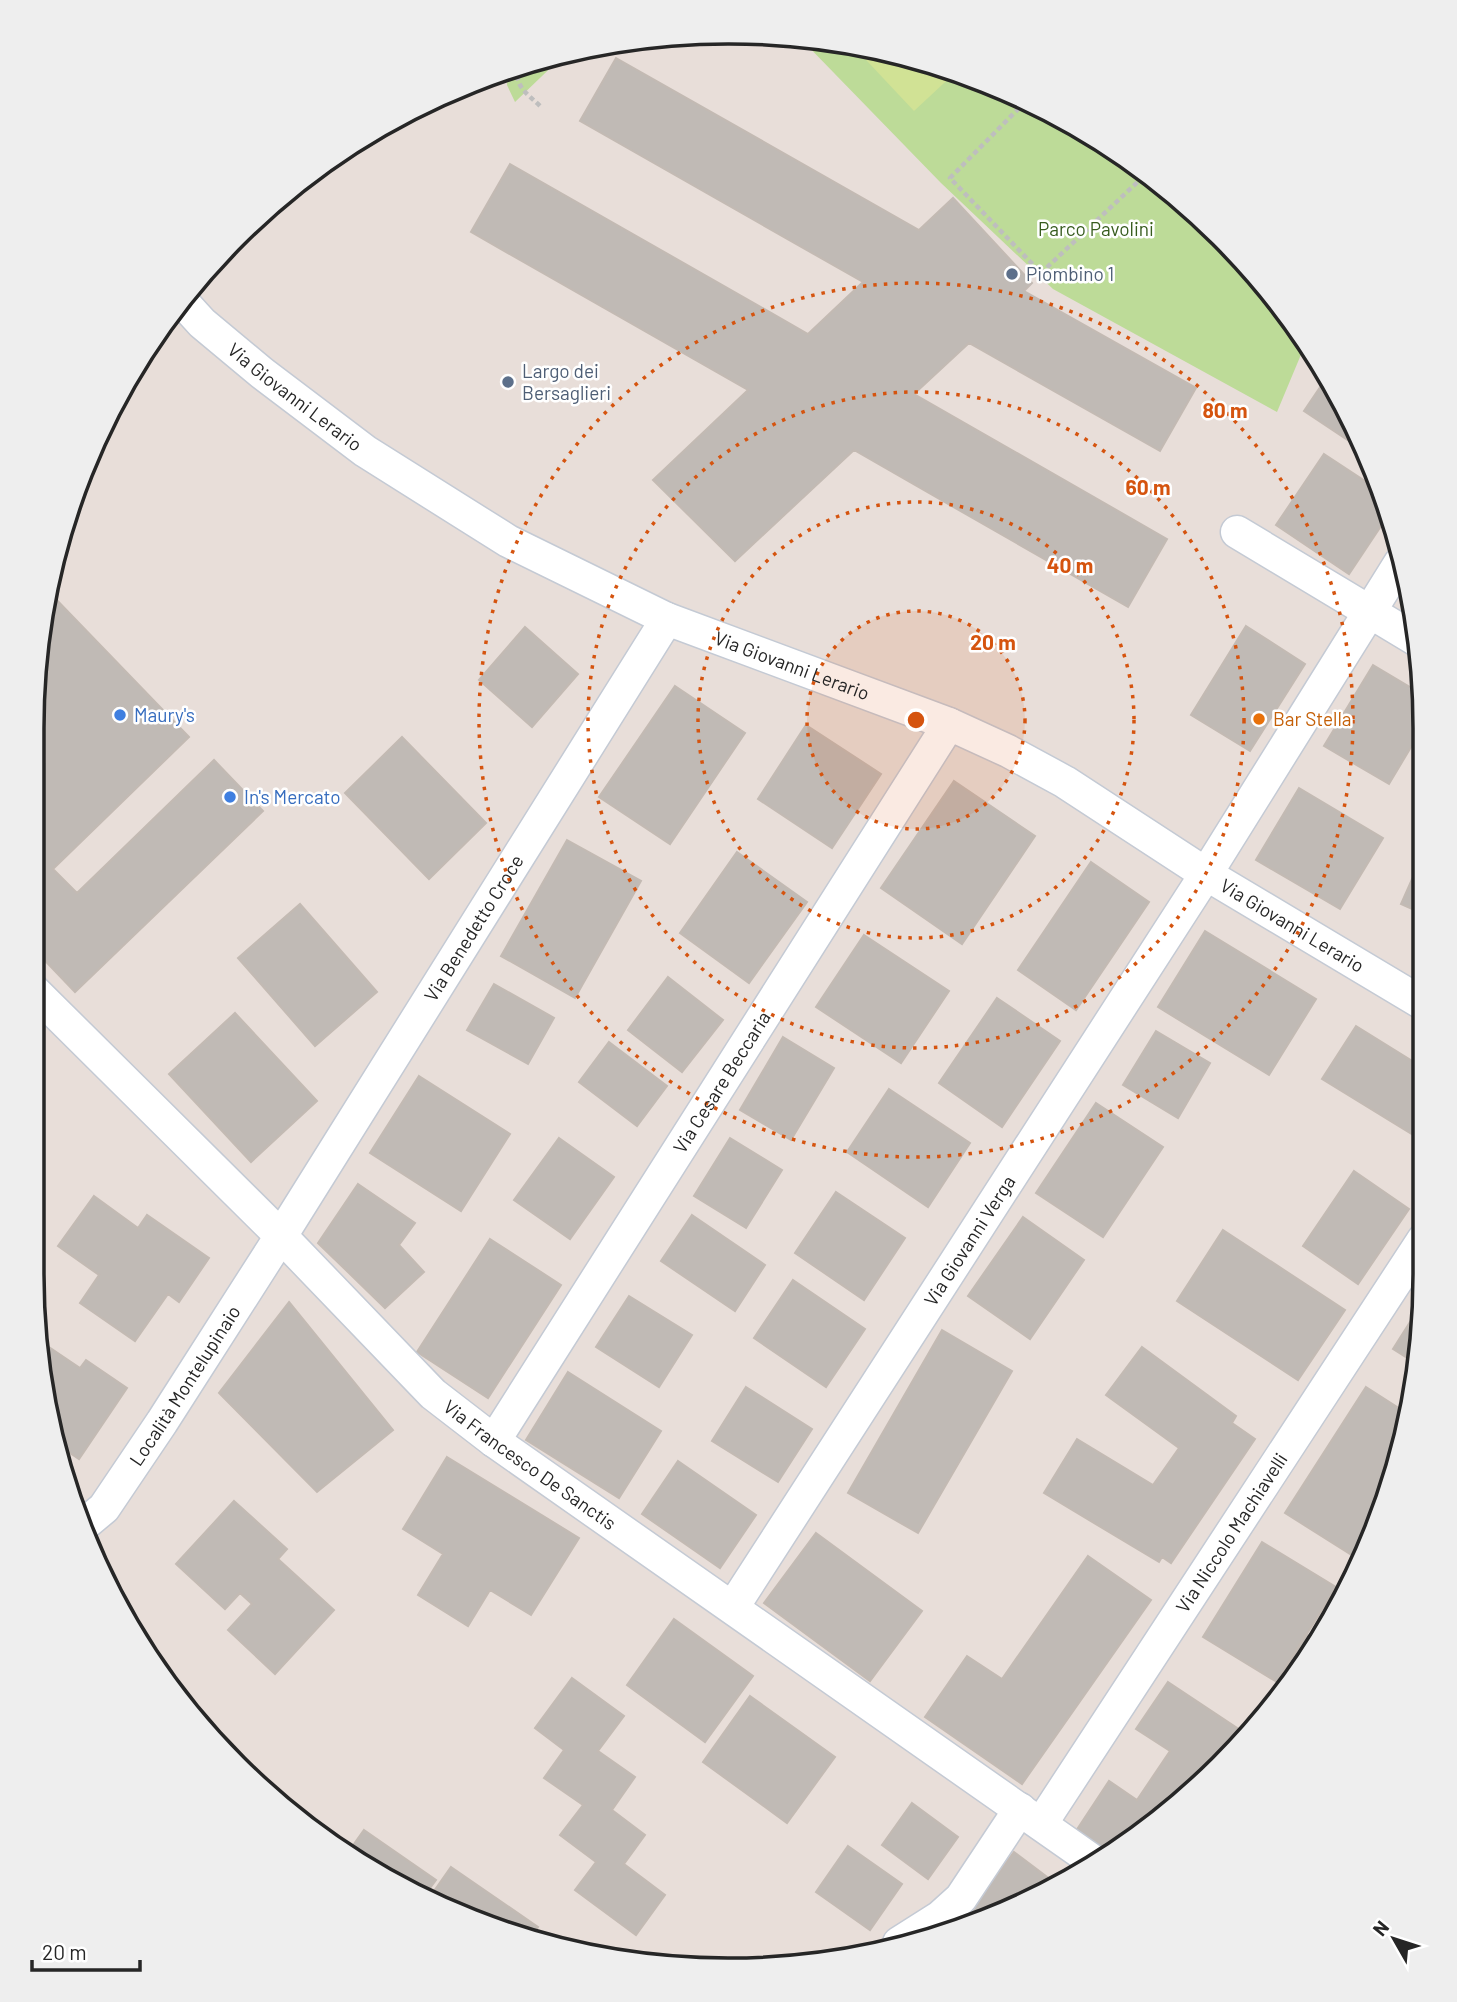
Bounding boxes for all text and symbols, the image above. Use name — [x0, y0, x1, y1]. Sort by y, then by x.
park label: Parco Pavolini — [1038, 217, 1154, 240]
place label: Piombino 1 — [1026, 262, 1114, 285]
marker: Piombino 1 — [1004, 266, 1020, 282]
street label: Via Giovanni Lerario — [223, 338, 367, 456]
place label: Largo dei Bersaglieri — [522, 359, 611, 404]
marker: Largo dei Bersaglieri — [500, 374, 516, 390]
text: 80 m — [1202, 397, 1248, 422]
text: 60 m — [1126, 474, 1170, 499]
text: 40 m — [1047, 552, 1093, 577]
street label: Via Giovanni Lerario — [712, 626, 873, 704]
text: 20 m — [970, 629, 1016, 654]
place label: Maury's — [134, 703, 195, 726]
marker: Maury's — [112, 707, 128, 723]
place label: Bar Stella — [1273, 707, 1352, 730]
centre of rings — [904, 708, 928, 732]
marker: Bar Stella — [1251, 711, 1267, 727]
place label: In's Mercato — [244, 785, 341, 808]
marker: In's Mercato — [222, 789, 238, 805]
street label: Via Benedetto Croce — [419, 850, 528, 1005]
street label: Via Giovanni Lerario — [1216, 873, 1369, 977]
street label: Via Cesare Beccaria — [668, 1007, 775, 1157]
street label: Via Giovanni Verga — [918, 1171, 1020, 1310]
street label: Località Montelupinaio — [124, 1301, 245, 1470]
street label: Via Francesco De Sanctis — [439, 1395, 621, 1534]
street label: Via Niccolo Machiavelli — [1170, 1448, 1292, 1617]
north arrow — [1359, 1904, 1429, 1974]
text: N — [1367, 1916, 1393, 1940]
scale bar — [32, 1928, 140, 1972]
text: 20 m — [42, 1939, 87, 1964]

